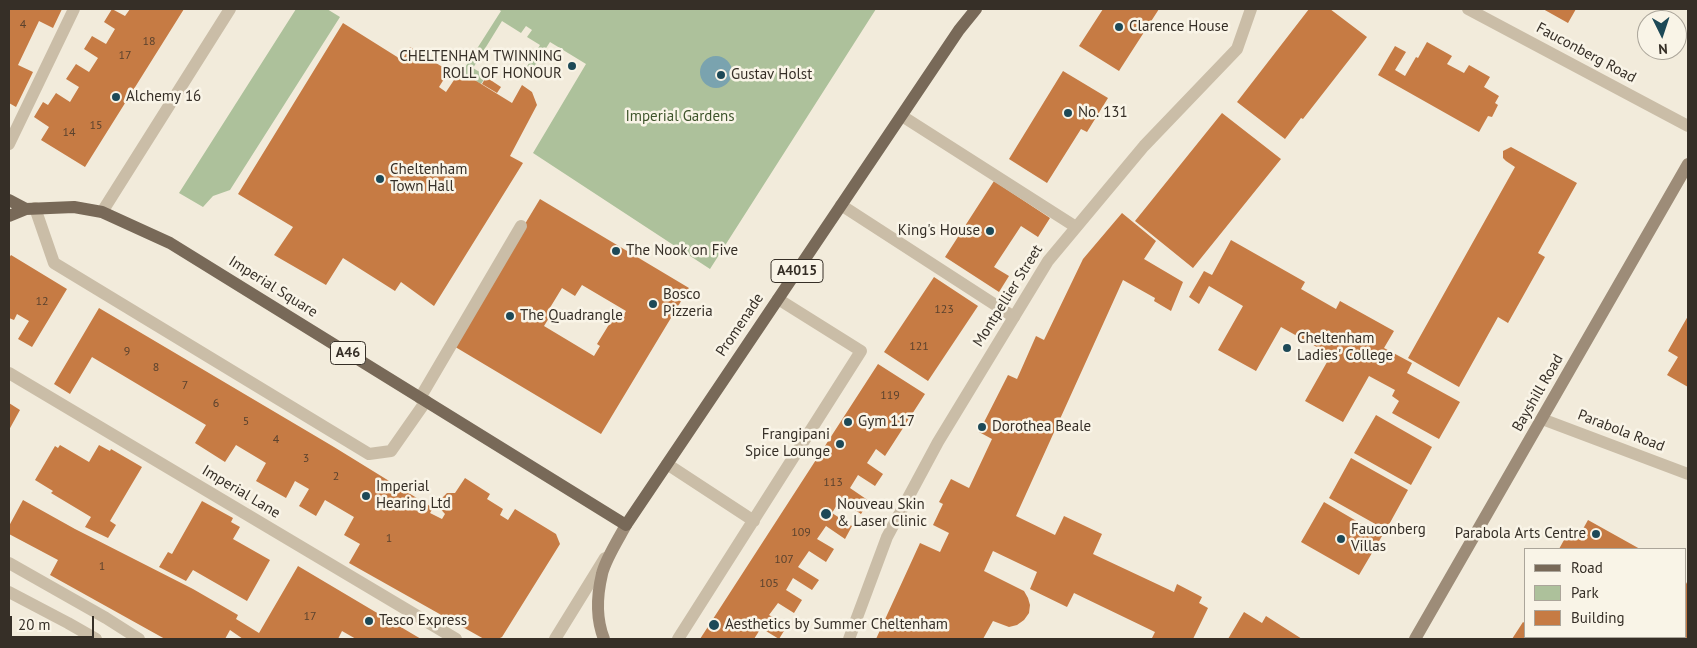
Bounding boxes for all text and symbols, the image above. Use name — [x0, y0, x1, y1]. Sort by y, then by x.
north arrow — [1637, 10, 1687, 60]
house number: 4 — [20, 18, 26, 32]
place label: Clarence House — [1129, 18, 1228, 36]
street label: Fauconberg Road — [1533, 19, 1639, 87]
marker: Clarence House — [1113, 21, 1125, 33]
house number: 18 — [142, 35, 156, 49]
text: N — [1658, 40, 1668, 58]
place label: CHELTENHAM TWINNING ROLL OF HONOUR — [399, 48, 562, 83]
house number: 17 — [118, 49, 132, 63]
marker: CHELTENHAM TWINNING ROLL OF HONOUR — [566, 60, 578, 72]
place label: Gustav Holst — [731, 66, 812, 84]
marker: Gustav Holst — [715, 69, 727, 81]
place label: Alchemy 16 — [126, 88, 201, 106]
marker: Alchemy 16 — [110, 91, 122, 103]
place label: No. 131 — [1078, 104, 1128, 122]
marker: No. 131 — [1062, 107, 1074, 119]
park label: Imperial Gardens — [625, 108, 735, 126]
house number: 15 — [89, 119, 103, 133]
house number: 14 — [62, 126, 76, 140]
place label: Cheltenham Town Hall — [390, 161, 467, 196]
marker: Cheltenham Town Hall — [374, 173, 386, 185]
place label: King's House — [898, 222, 980, 240]
marker: King's House — [984, 225, 996, 237]
place label: The Nook on Five — [626, 242, 738, 260]
street label: Montpellier Street — [969, 242, 1047, 350]
marker: The Nook on Five — [610, 245, 622, 257]
street label: Imperial Square — [225, 252, 321, 322]
road number: A4015 — [771, 260, 823, 282]
place label: Bosco Pizzeria — [663, 286, 713, 321]
street label: Promenade — [712, 290, 768, 360]
house number: 12 — [35, 295, 49, 309]
marker: Bosco Pizzeria — [647, 298, 659, 310]
house number: 123 — [934, 303, 954, 317]
place label: The Quadrangle — [520, 307, 623, 325]
marker: The Quadrangle — [504, 310, 516, 322]
place label: Cheltenham Ladies' College — [1297, 330, 1393, 365]
house number: 121 — [909, 340, 929, 354]
road number: A46 — [330, 342, 366, 364]
marker: Cheltenham Ladies' College — [1281, 342, 1293, 354]
house number: 9 — [124, 345, 130, 359]
street label: Bayshill Road — [1509, 351, 1567, 435]
house number: 8 — [153, 361, 159, 375]
house number: 7 — [182, 379, 188, 393]
house number: 119 — [880, 389, 900, 403]
house number: 6 — [213, 397, 219, 411]
street label: Parabola Road — [1575, 406, 1667, 456]
place label: Gym 117 — [858, 413, 915, 431]
house number: 5 — [243, 415, 249, 429]
marker: Gym 117 — [842, 416, 854, 428]
place label: Dorothea Beale — [992, 418, 1091, 436]
marker: Dorothea Beale — [976, 421, 988, 433]
place label: Frangipani Spice Lounge — [745, 426, 830, 461]
house number: 4 — [273, 433, 279, 447]
marker: Frangipani Spice Lounge — [834, 438, 846, 450]
house number: 3 — [303, 452, 309, 466]
street label: Imperial Lane — [199, 462, 283, 522]
house number: 2 — [333, 470, 339, 484]
house number: 113 — [823, 476, 843, 490]
place label: Imperial Hearing Ltd — [376, 478, 451, 513]
marker: Imperial Hearing Ltd — [360, 490, 372, 502]
place label: Nouveau Skin & Laser Clinic — [837, 496, 927, 531]
marker: Nouveau Skin & Laser Clinic — [819, 507, 833, 521]
place label: Fauconberg Villas — [1351, 521, 1426, 556]
place label: Parabola Arts Centre — [1455, 525, 1586, 543]
house number: 109 — [791, 526, 811, 540]
marker: Parabola Arts Centre — [1590, 528, 1602, 540]
house number: 1 — [386, 532, 392, 546]
marker: Fauconberg Villas — [1335, 533, 1347, 545]
legend — [1524, 548, 1687, 638]
house number: 107 — [774, 553, 794, 567]
text: Road — [1571, 558, 1603, 577]
house number: 1 — [99, 560, 105, 574]
house number: 105 — [759, 577, 779, 591]
text: Park — [1571, 583, 1599, 602]
scale bar — [12, 606, 96, 638]
text: Building — [1571, 608, 1625, 627]
house number: 17 — [303, 610, 317, 624]
place label: Tesco Express — [379, 612, 467, 630]
text: 20 m — [18, 615, 51, 634]
marker: Tesco Express — [363, 615, 375, 627]
place label: Aesthetics by Summer Cheltenham — [725, 616, 948, 634]
marker: Aesthetics by Summer Cheltenham — [707, 618, 721, 632]

